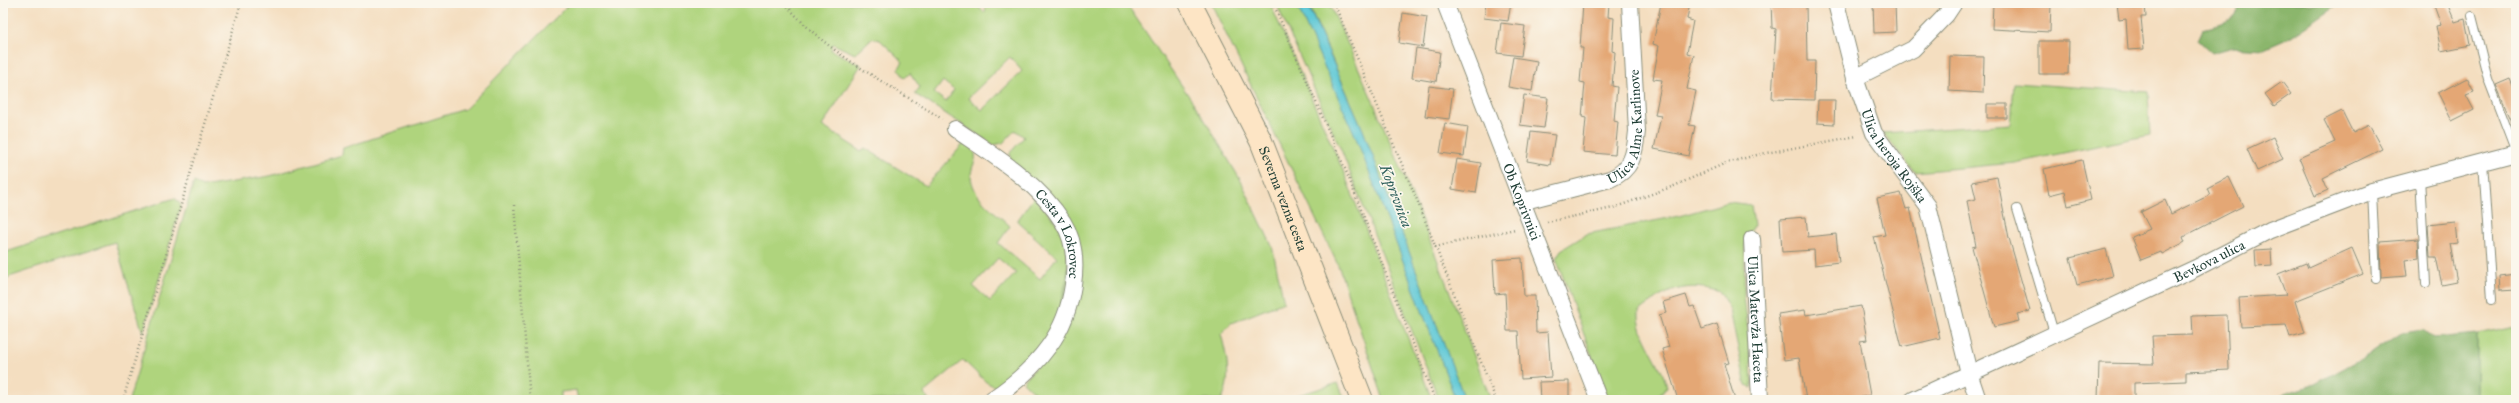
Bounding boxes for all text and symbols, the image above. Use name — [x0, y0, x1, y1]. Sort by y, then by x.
street label: Ulica Alme Karlinove — [1604, 69, 1646, 188]
street label: Ulica heroja Rojška — [1858, 106, 1931, 206]
street label: Severna vezna cesta — [1255, 144, 1312, 254]
water label: Koprivnica — [1374, 161, 1416, 231]
street label: Ob Koprivnici — [1499, 161, 1545, 243]
street label: Cesta v Lokrovec — [1032, 185, 1083, 279]
street label: Bevkova ulica — [2171, 236, 2248, 286]
street label: Ulica Matevža Haceta — [1744, 255, 1768, 383]

